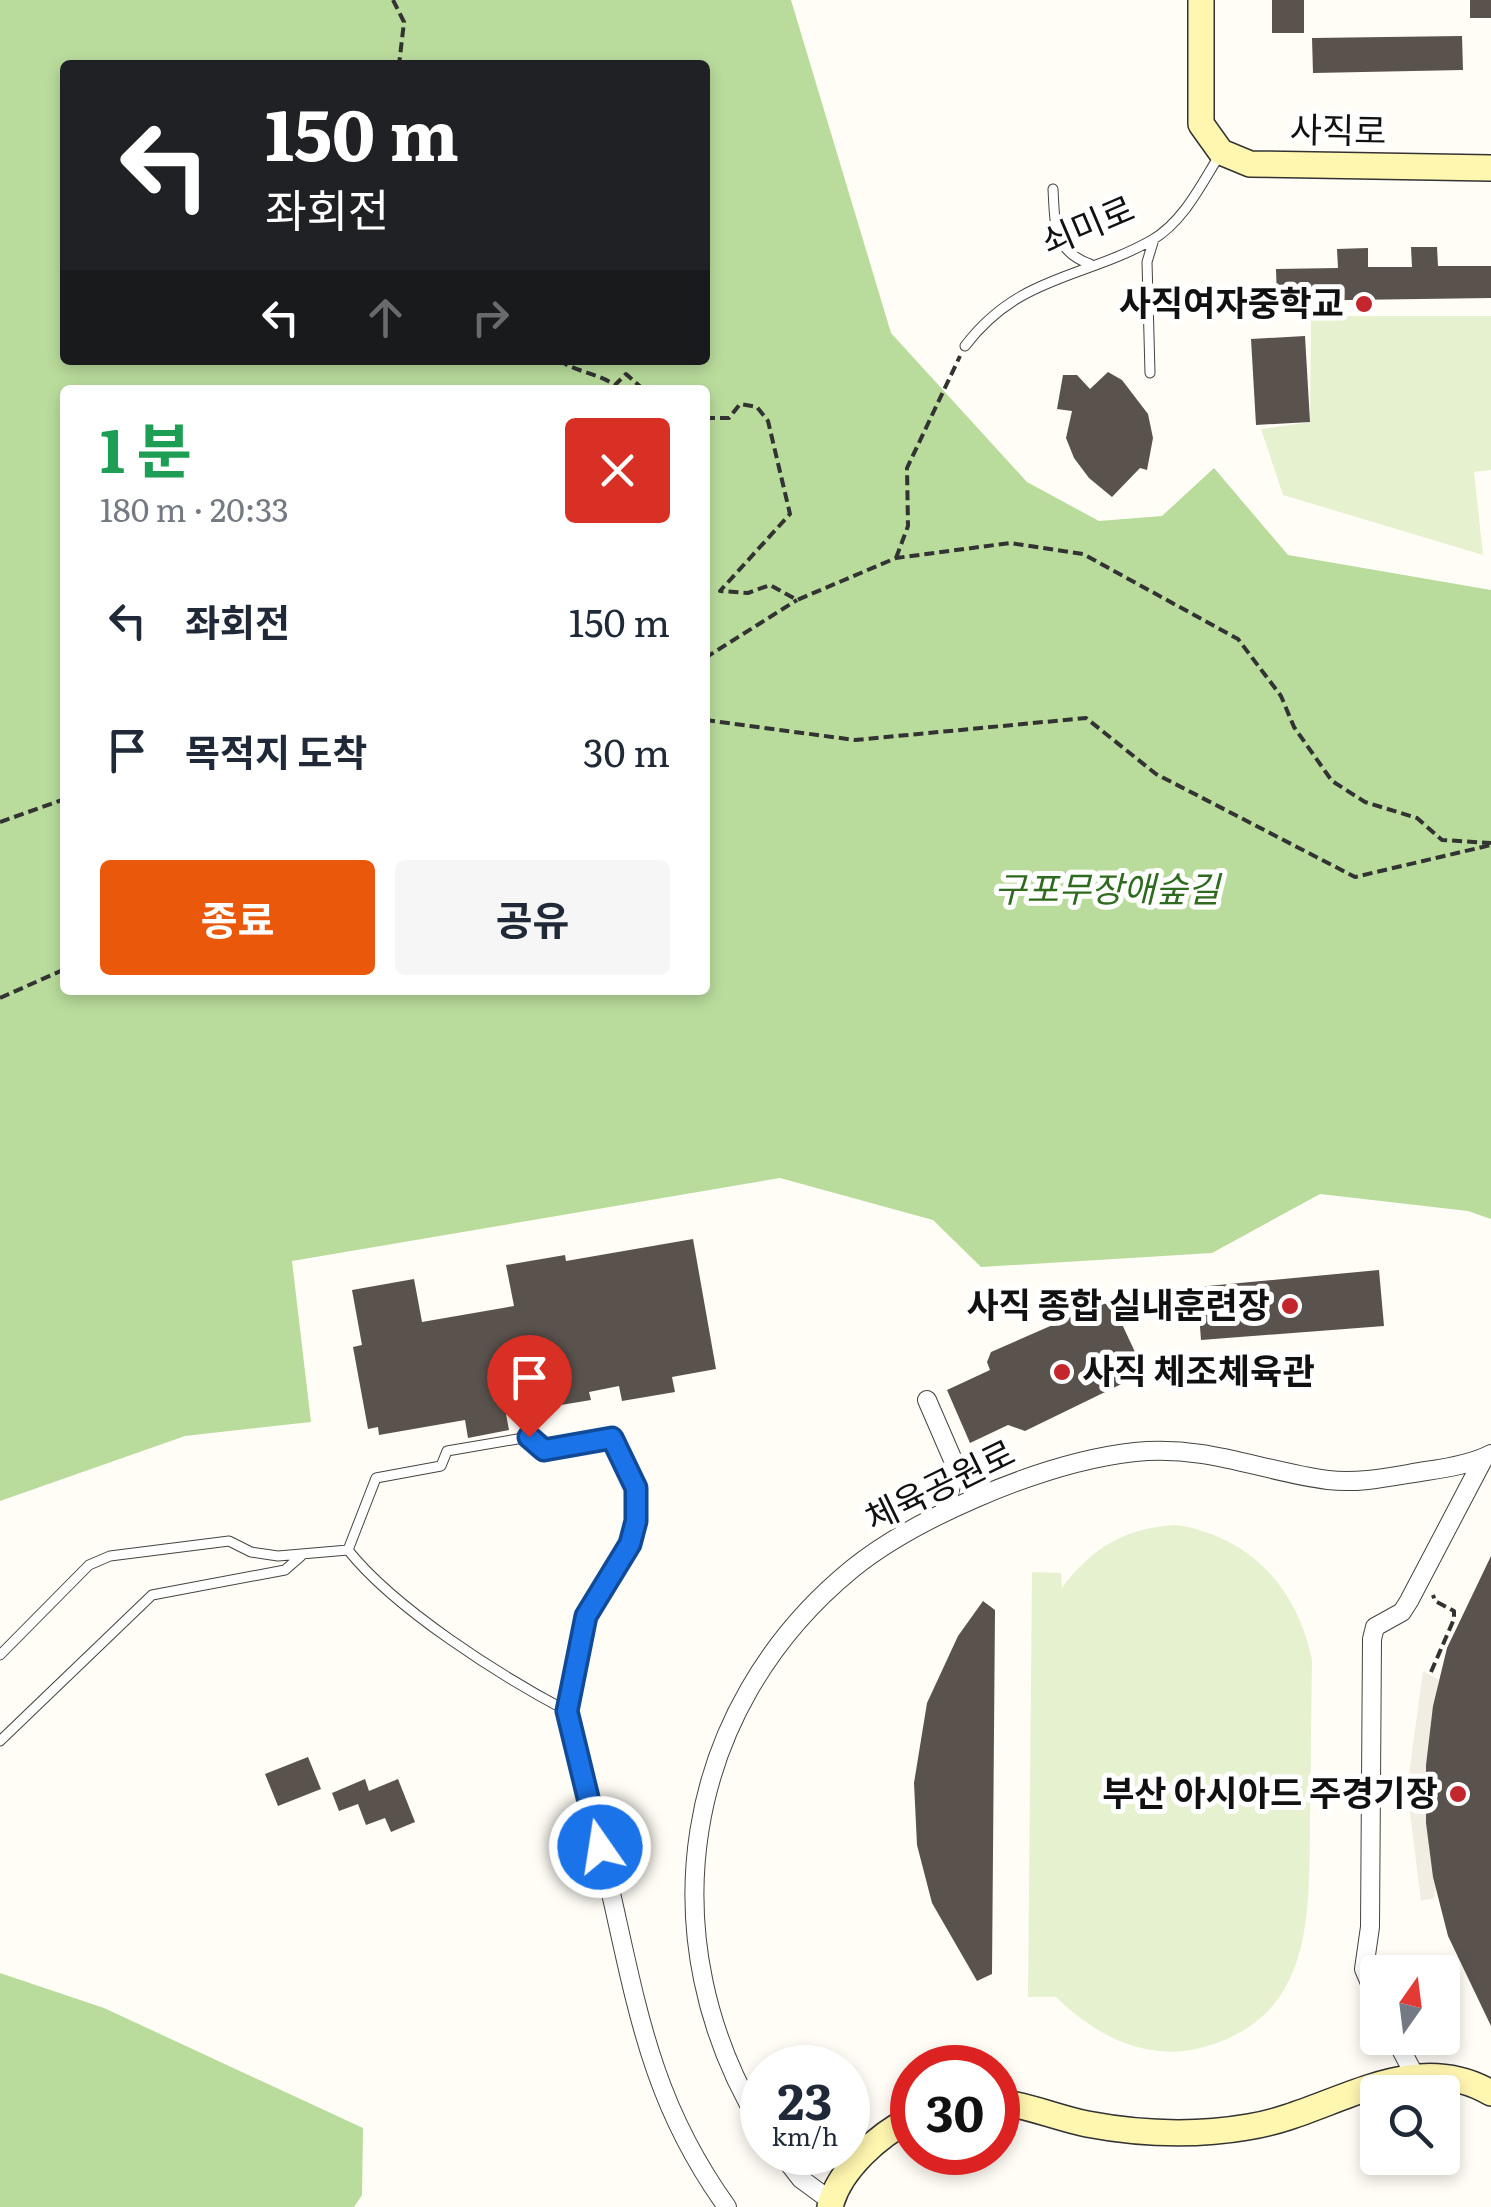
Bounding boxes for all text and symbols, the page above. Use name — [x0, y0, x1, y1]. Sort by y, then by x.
text: 150 m — [265, 79, 459, 183]
icon: left — [100, 100, 230, 230]
street label: 사직로 — [1289, 101, 1387, 155]
text: 좌회전 — [265, 174, 389, 241]
street label: 쇠미로 — [1032, 180, 1141, 266]
place label: 사직여자중학교 — [1119, 275, 1344, 327]
icon: left — [253, 290, 308, 345]
icon: ahead — [358, 290, 413, 345]
icon: right — [463, 290, 518, 345]
marker: 사직여자중학교 — [1353, 293, 1375, 315]
text: 1 분 — [100, 402, 192, 491]
button: close — [565, 418, 670, 523]
text: 180 m · 20:33 — [100, 484, 289, 532]
text: 좌회전 — [185, 592, 290, 649]
text: 150 m — [569, 592, 670, 649]
icon: left — [100, 593, 155, 648]
text: 목적지 도착 — [185, 722, 367, 779]
text: 30 m — [583, 722, 670, 779]
icon: arrive — [100, 723, 155, 778]
button: 종료 — [100, 860, 375, 975]
button: 공유 — [395, 860, 670, 975]
park label: 구포무장애숲길 — [994, 861, 1222, 913]
place label: 사직 종합 실내훈련장 — [966, 1277, 1270, 1329]
marker: 사직 종합 실내훈련장 — [1279, 1295, 1301, 1317]
pin — [487, 1335, 572, 1438]
place label: 사직 체조체육관 — [1082, 1343, 1314, 1395]
icon: arrive — [502, 1350, 557, 1405]
marker: 사직 체조체육관 — [1051, 1361, 1073, 1383]
street label: 체육공원로 — [855, 1425, 1022, 1542]
place label: 부산 아시아드 주경기장 — [1102, 1765, 1438, 1817]
marker: 부산 아시아드 주경기장 — [1447, 1783, 1469, 1805]
position arrow — [548, 1795, 652, 1899]
north arrow — [1360, 1955, 1460, 2055]
map controls — [1360, 1955, 1460, 2175]
speed limit sign: 30 — [890, 2045, 1020, 2175]
text: 23 — [778, 2061, 832, 2135]
button: search — [1360, 2075, 1460, 2175]
text: km/h — [772, 2117, 838, 2154]

